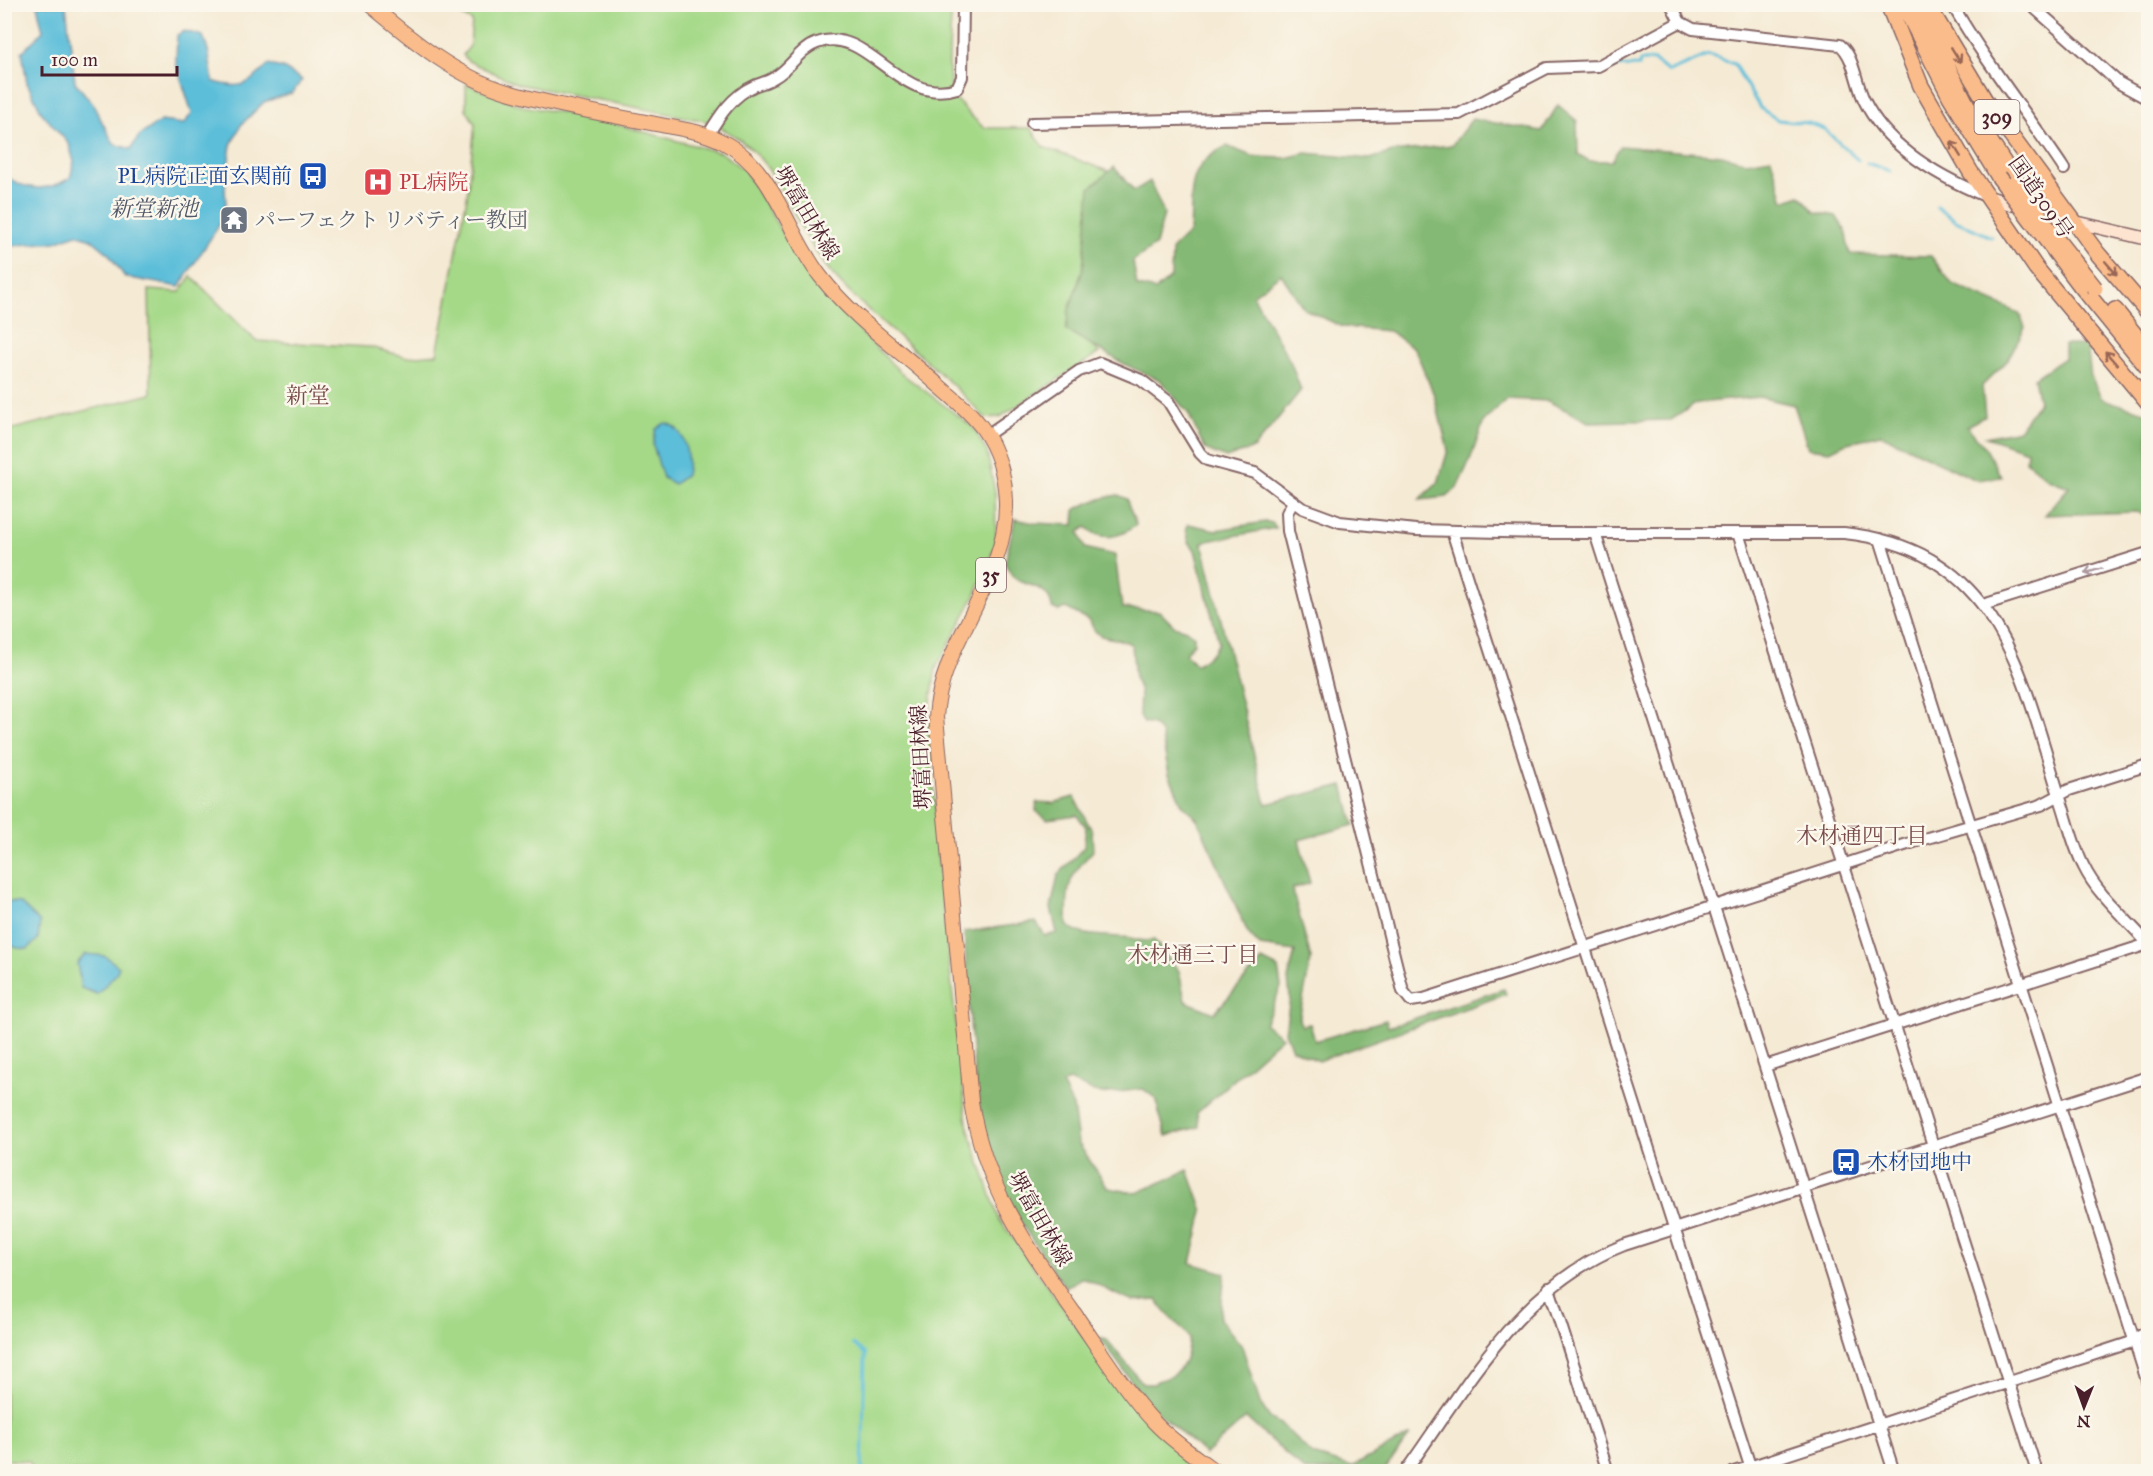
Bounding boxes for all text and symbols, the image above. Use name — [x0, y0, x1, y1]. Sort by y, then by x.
scale bar — [42, 39, 177, 77]
one-way arrow — [1951, 46, 1963, 63]
text: 100 m — [51, 49, 98, 71]
road number: 309 — [1974, 100, 2020, 134]
one-way arrow — [1949, 141, 1961, 158]
street label: 国道309号 — [2003, 151, 2079, 243]
bus stop icon: PL病院正面玄関前 — [297, 160, 329, 192]
street label: 堺富田林線 — [769, 161, 845, 265]
place label: PL病院正面玄関前 — [117, 163, 292, 189]
hospital icon: PL病院 — [362, 166, 394, 198]
place label: PL病院 — [399, 169, 469, 195]
water label: 新堂新池 — [110, 195, 201, 222]
temple icon: パーフェクト リバティー教団 — [218, 204, 250, 236]
place label: パーフェクト リバティー教団 — [255, 207, 528, 233]
one-way arrow — [2104, 260, 2118, 275]
one-way arrow — [2104, 351, 2118, 366]
district label: 新堂 — [286, 382, 330, 409]
road number: 35 — [976, 558, 1006, 592]
one-way arrow — [2084, 566, 2103, 577]
street label: 堺富田林線 — [905, 704, 937, 810]
district label: 木材通四丁目 — [1796, 822, 1928, 849]
district label: 木材通三丁目 — [1127, 941, 1259, 968]
bus stop icon: 木材団地中 — [1830, 1146, 1862, 1178]
place label: 木材団地中 — [1867, 1149, 1972, 1175]
street label: 堺富田林線 — [1002, 1167, 1078, 1271]
north arrow — [2054, 1377, 2114, 1437]
text: N — [2076, 1412, 2091, 1431]

